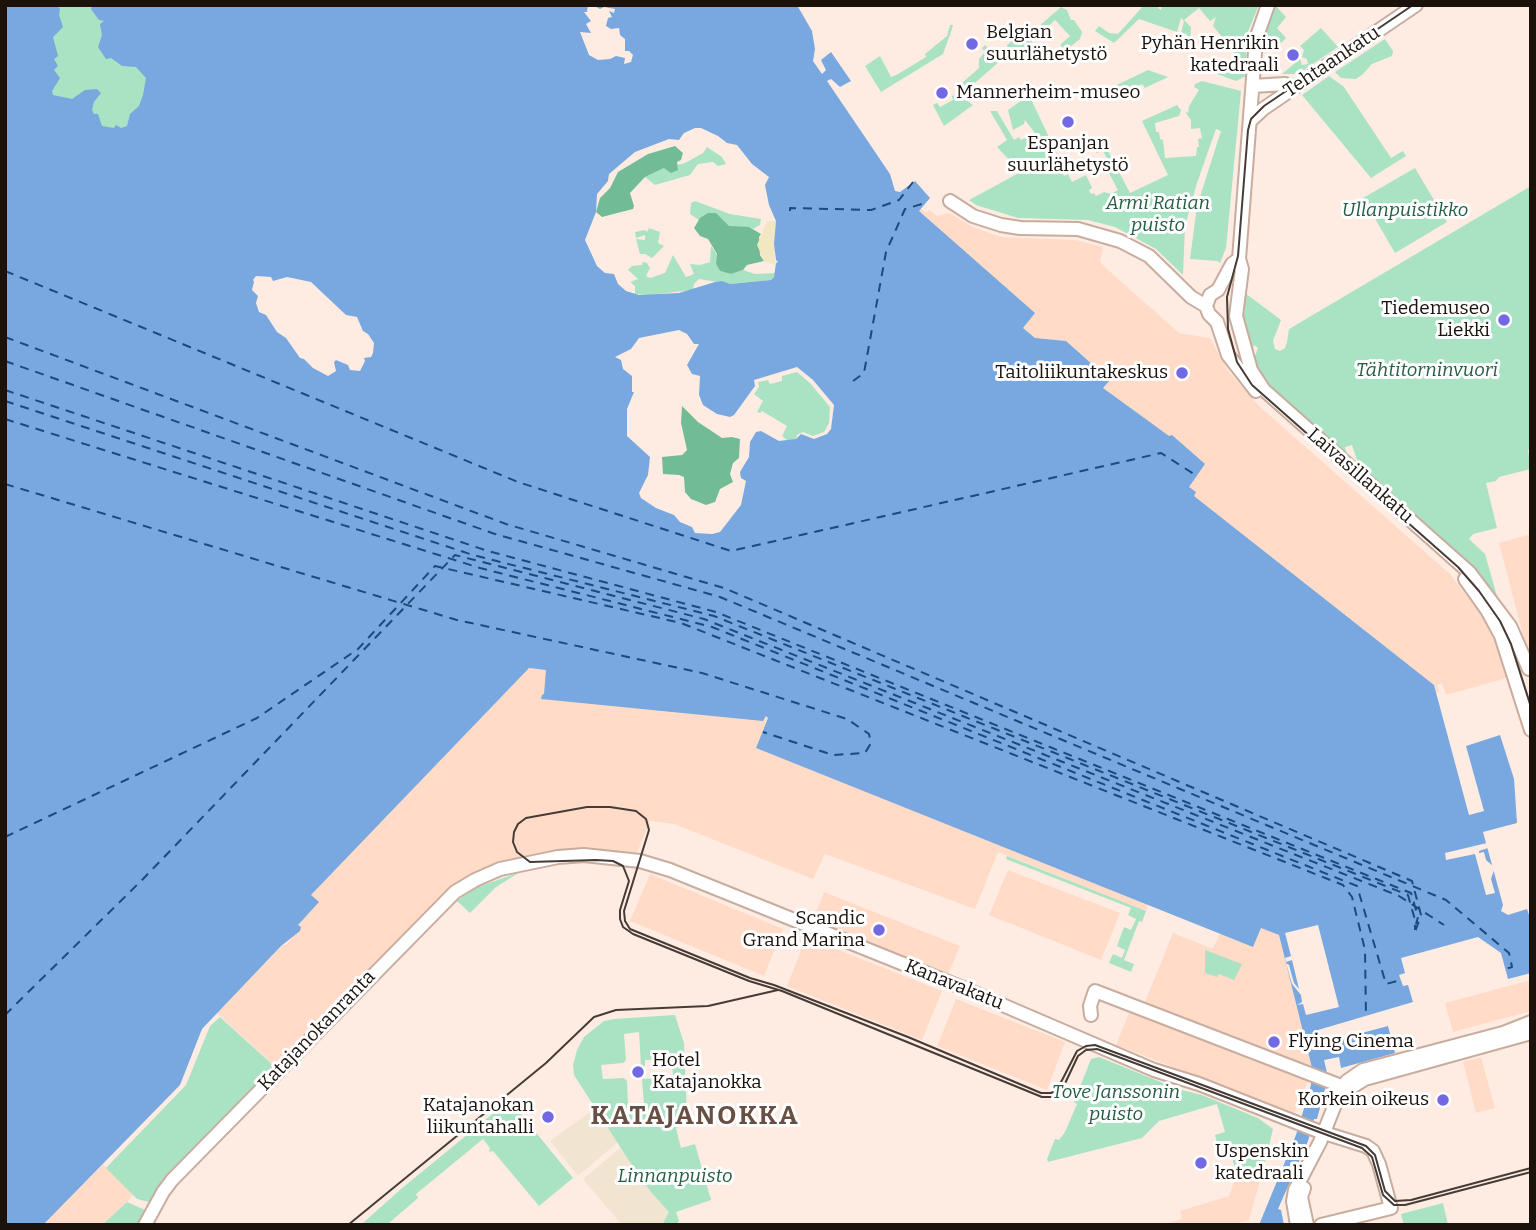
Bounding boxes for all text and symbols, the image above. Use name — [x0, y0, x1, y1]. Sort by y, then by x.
street label: Tehtaankatu — [1280, 21, 1384, 103]
place label: Belgian suurlähetystö — [986, 22, 1107, 66]
place label: Pyhän Henrikin katedraali — [1141, 33, 1279, 77]
marker: Belgian suurlähetystö — [964, 36, 980, 52]
marker: Pyhän Henrikin katedraali — [1285, 47, 1301, 63]
place label: Mannerheim-museo — [956, 82, 1141, 104]
marker: Mannerheim-museo — [934, 85, 950, 101]
marker: Espanjan suurlähetystö — [1060, 114, 1076, 130]
place label: Espanjan suurlähetystö — [1007, 133, 1129, 177]
park label: Armi Ratian puisto — [1106, 193, 1210, 237]
park label: Ullanpuistikko — [1342, 200, 1468, 222]
place label: Tiedemuseo Liekki — [1381, 298, 1490, 342]
marker: Tiedemuseo Liekki — [1496, 312, 1512, 328]
park label: Tähtitorninvuori — [1356, 360, 1498, 382]
place label: Taitoliikuntakeskus — [995, 362, 1168, 384]
marker: Taitoliikuntakeskus — [1174, 365, 1190, 381]
street label: Laivasillankatu — [1302, 424, 1418, 528]
place label: Scandic Grand Marina — [742, 908, 865, 952]
marker: Scandic Grand Marina — [871, 922, 887, 938]
street label: Kanavakatu — [901, 955, 1007, 1015]
street label: Katajanokanranta — [254, 966, 380, 1096]
place label: Flying Cinema — [1288, 1031, 1414, 1053]
marker: Flying Cinema — [1266, 1034, 1282, 1050]
place label: Hotel Katajanokka — [652, 1050, 762, 1094]
marker: Hotel Katajanokka — [630, 1064, 646, 1080]
park label: Tove Janssonin puisto — [1052, 1082, 1180, 1126]
place label: Korkein oikeus — [1297, 1089, 1429, 1111]
marker: Korkein oikeus — [1435, 1092, 1451, 1108]
place label: Katajanokan liikuntahalli — [423, 1095, 534, 1139]
district label: KATAJANOKKA — [592, 1101, 798, 1133]
marker: Katajanokan liikuntahalli — [540, 1109, 556, 1125]
place label: Uspenskin katedraali — [1215, 1141, 1309, 1185]
marker: Uspenskin katedraali — [1193, 1155, 1209, 1171]
park label: Linnanpuisto — [618, 1166, 732, 1188]

